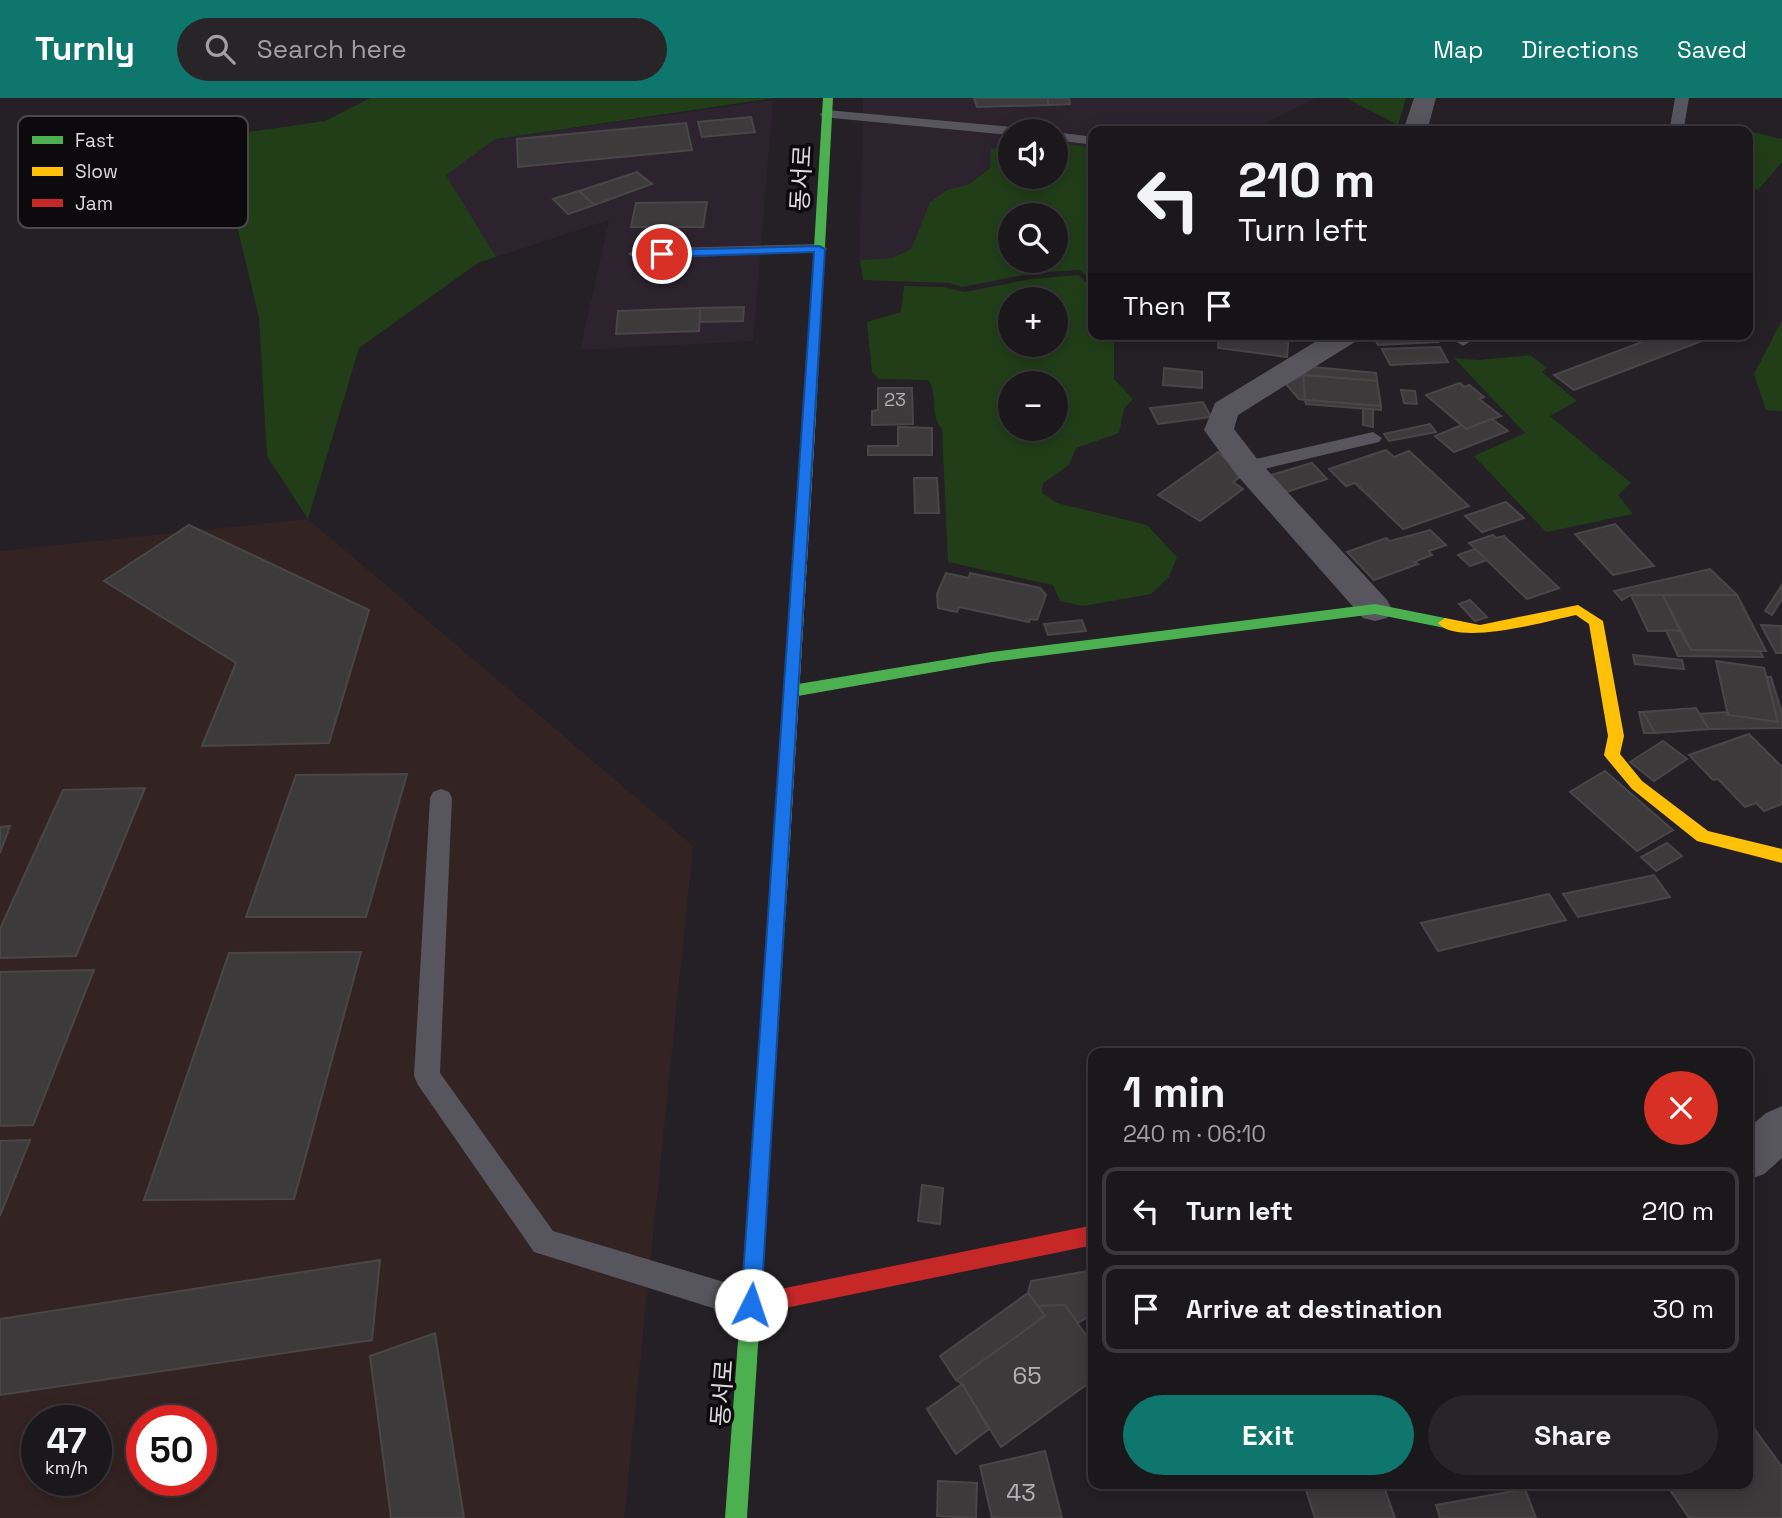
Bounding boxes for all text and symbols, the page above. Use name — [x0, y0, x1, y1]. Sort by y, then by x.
search box — [177, 18, 667, 81]
text: Turnly — [35, 28, 135, 70]
icon: search — [201, 30, 239, 68]
text: Search here — [257, 32, 407, 66]
text: Map — [1433, 34, 1483, 65]
text: Directions — [1521, 34, 1639, 65]
text: Saved — [1677, 34, 1747, 65]
legend — [18, 116, 248, 228]
map controls — [998, 119, 1068, 441]
button: sound — [998, 119, 1068, 189]
text: Fast — [75, 128, 115, 153]
street label: 동서로 — [784, 144, 818, 212]
text: 210 m — [1238, 149, 1375, 211]
icon: left — [1123, 154, 1214, 245]
text: Slow — [75, 159, 118, 184]
text: Jam — [75, 191, 113, 216]
button: search — [998, 203, 1068, 273]
text: Turn left — [1238, 210, 1368, 250]
pin — [632, 224, 692, 284]
icon: arrive — [643, 235, 681, 273]
button: + — [998, 287, 1068, 357]
icon: arrive — [1200, 287, 1238, 325]
text: Then — [1123, 289, 1186, 323]
button: − — [998, 371, 1068, 441]
house number: 23 — [884, 388, 906, 411]
text: 1 min — [1123, 1066, 1226, 1119]
button: close — [1644, 1071, 1718, 1145]
text: 240 m · 06:10 — [1123, 1119, 1266, 1149]
icon: left — [1127, 1192, 1165, 1230]
text: Turn left — [1186, 1194, 1293, 1228]
text: 210 m — [1642, 1194, 1714, 1228]
position arrow — [714, 1268, 788, 1342]
icon: arrive — [1127, 1290, 1165, 1328]
text: Arrive at destination — [1186, 1292, 1443, 1326]
text: 30 m — [1653, 1292, 1714, 1326]
street label: 동서로 — [704, 1359, 740, 1427]
house number: 65 — [1012, 1360, 1042, 1391]
button: Exit — [1123, 1395, 1414, 1475]
button: Share — [1428, 1395, 1718, 1475]
speed limit sign: 50 — [126, 1405, 217, 1496]
text: 47 — [46, 1419, 87, 1463]
text: km/h — [45, 1456, 88, 1479]
house number: 43 — [1006, 1477, 1036, 1508]

